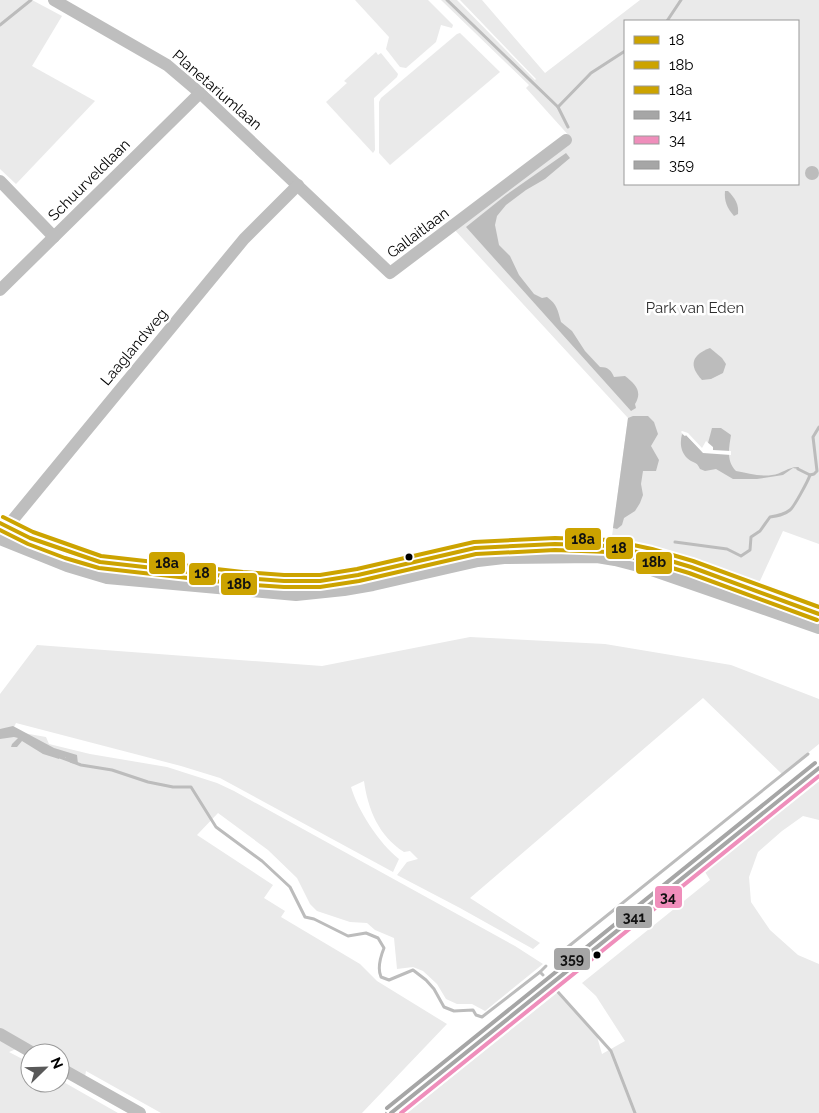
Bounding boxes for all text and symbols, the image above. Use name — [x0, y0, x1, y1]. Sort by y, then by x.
legend — [624, 20, 799, 185]
text: 18 — [669, 31, 684, 49]
street label: Planetariumlaan — [169, 46, 265, 134]
text: 18b — [669, 56, 694, 74]
text: 18a — [669, 81, 693, 99]
text: 341 — [669, 106, 692, 124]
text: 34 — [669, 131, 685, 149]
street label: Schuurveldlaan — [44, 135, 134, 225]
text: 359 — [669, 156, 694, 174]
street label: Gallaitlaan — [384, 204, 452, 262]
park label: Park van Eden — [646, 299, 744, 317]
street label: Laaglandweg — [97, 305, 171, 389]
line badge: 18a — [564, 527, 602, 551]
text: 18a — [571, 531, 595, 547]
line badge: 18 — [605, 536, 634, 560]
text: 18 — [611, 540, 627, 556]
line badge: 18a — [148, 551, 186, 575]
line badge: 18b — [635, 551, 673, 575]
unlabelled marker — [404, 552, 414, 562]
text: 18b — [642, 554, 666, 570]
text: 18a — [155, 555, 179, 571]
line badge: 18 — [188, 562, 217, 586]
text: 18 — [194, 565, 210, 581]
line badge: 18b — [220, 572, 258, 596]
text: 18b — [227, 576, 251, 592]
line badge: 34 — [654, 885, 683, 909]
text: 34 — [660, 889, 676, 905]
line badge: 341 — [615, 905, 653, 929]
text: 341 — [623, 909, 645, 925]
line badge: 359 — [553, 947, 591, 971]
unlabelled marker — [592, 950, 602, 960]
text: 359 — [560, 951, 584, 967]
north arrow — [20, 1043, 70, 1093]
text: N — [48, 1055, 66, 1071]

